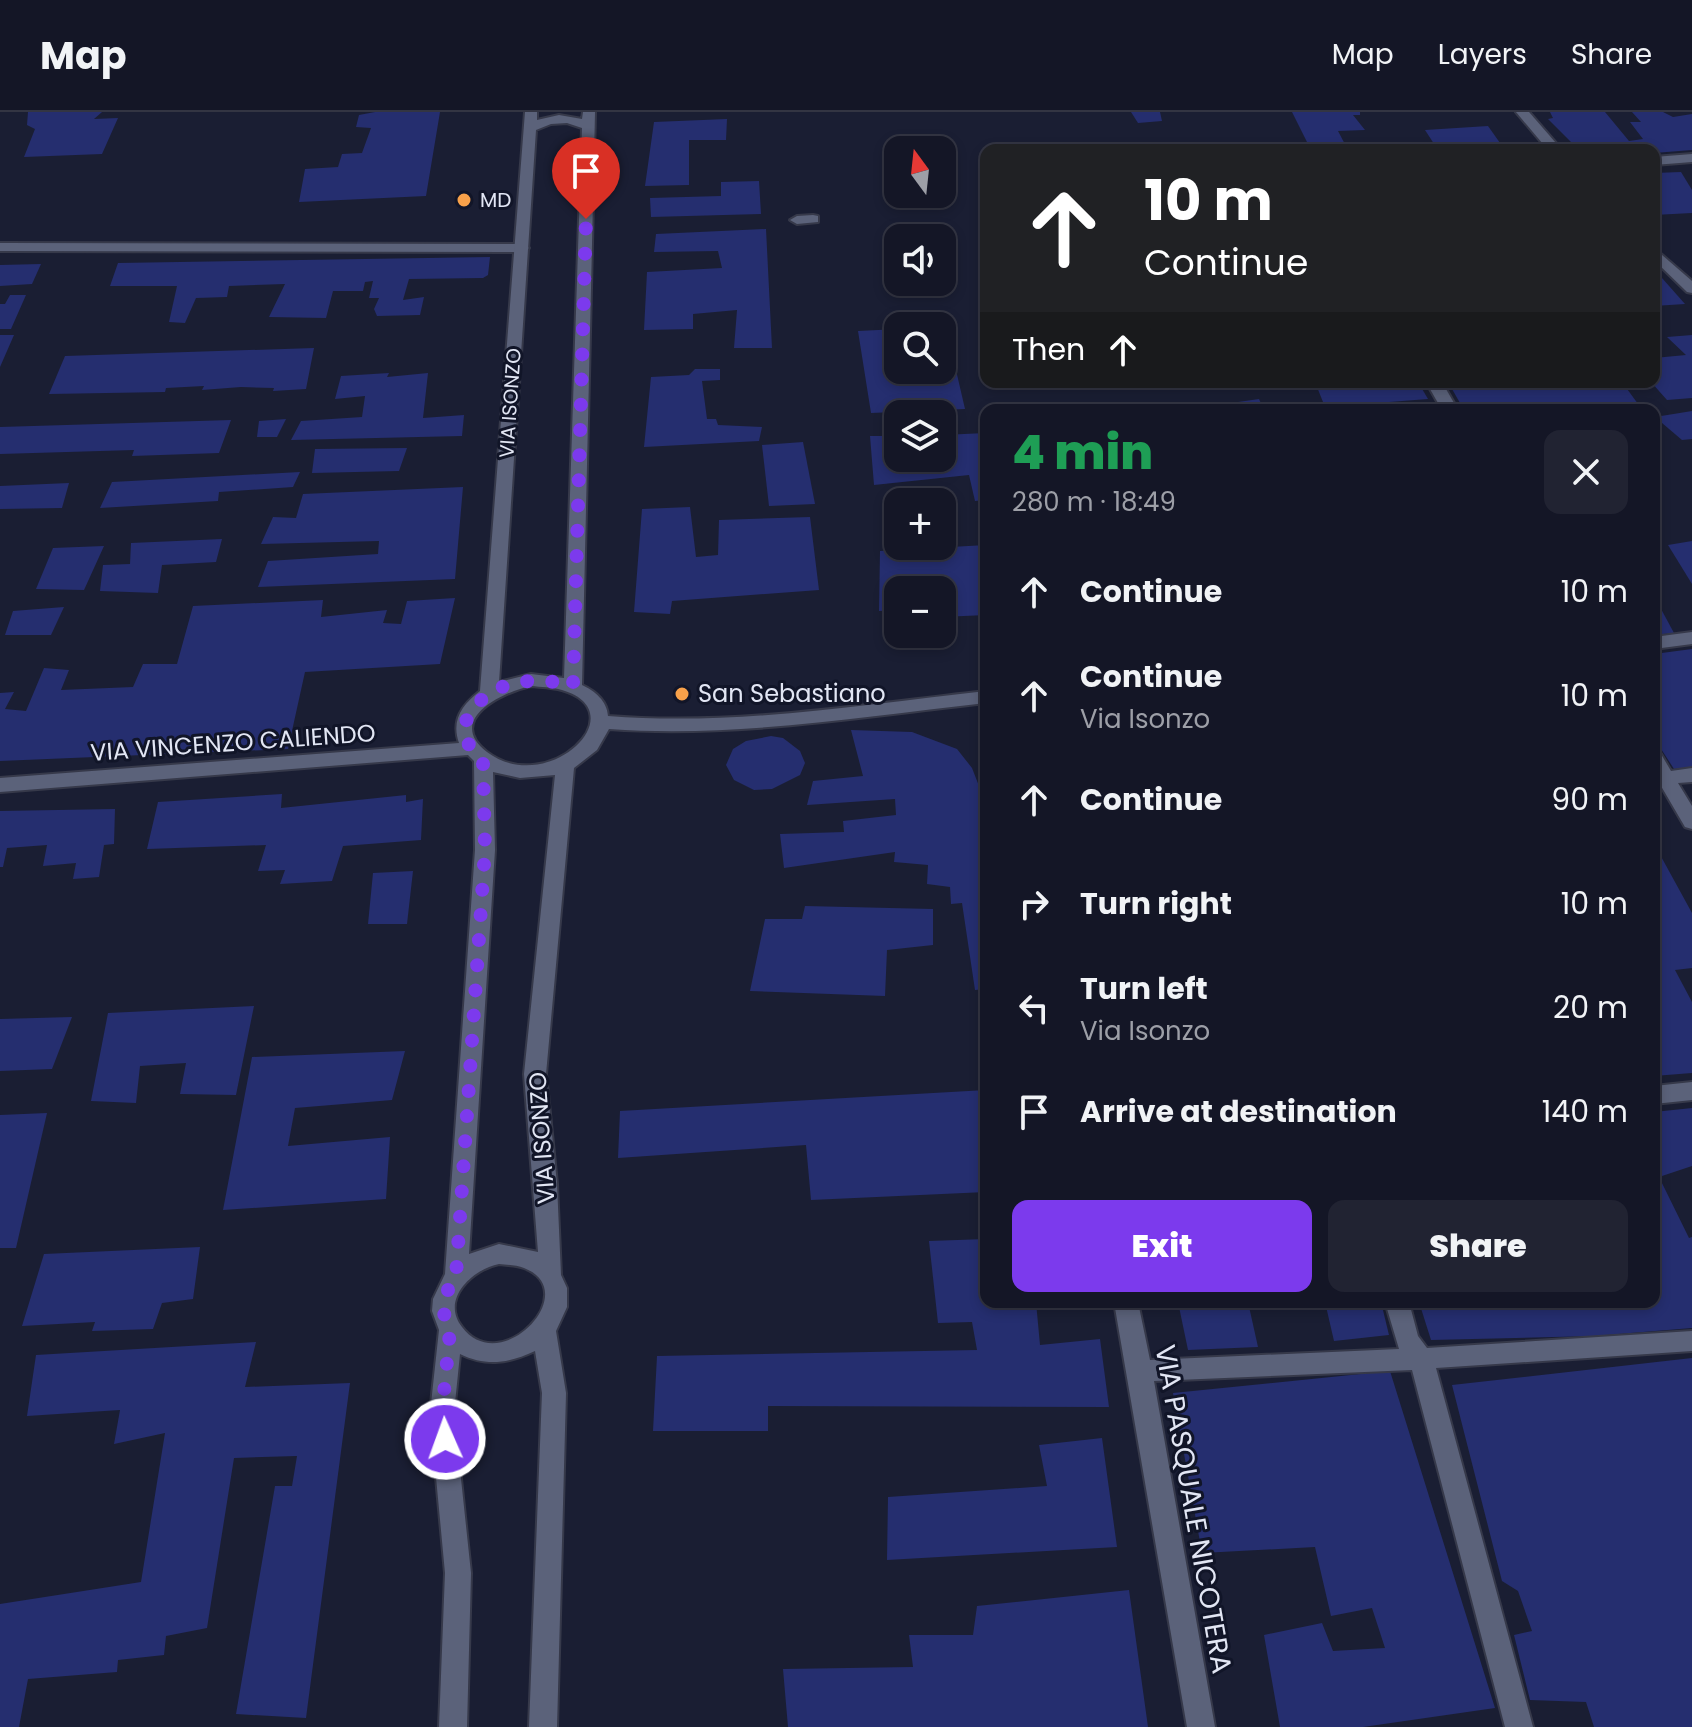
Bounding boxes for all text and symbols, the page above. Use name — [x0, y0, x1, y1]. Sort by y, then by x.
text: Map — [40, 29, 127, 82]
text: Map — [1332, 35, 1394, 74]
text: Layers — [1438, 35, 1527, 74]
text: Share — [1571, 35, 1652, 74]
north arrow — [884, 136, 956, 208]
map controls — [884, 136, 956, 648]
pin — [552, 137, 620, 219]
icon: arrive — [564, 149, 608, 193]
text: 10 m — [1144, 161, 1273, 240]
icon: ahead — [1012, 176, 1116, 280]
place label: MD — [480, 186, 511, 214]
marker: MD — [455, 191, 473, 209]
button: sound — [884, 224, 956, 296]
text: Continue — [1144, 237, 1308, 288]
button: search — [884, 312, 956, 384]
text: Then — [1012, 328, 1085, 371]
icon: ahead — [1101, 328, 1145, 372]
street label: VIA ISONZO — [492, 347, 528, 459]
button: layers — [884, 400, 956, 472]
text: 4 min — [1012, 419, 1153, 486]
button: close — [1544, 430, 1628, 514]
text: 280 m · 18:49 — [1012, 484, 1176, 520]
button: + — [884, 488, 956, 560]
icon: ahead — [1012, 570, 1056, 614]
text: Continue — [1080, 570, 1222, 613]
text: 10 m — [1561, 570, 1628, 613]
button: − — [884, 576, 956, 648]
text: Continue — [1080, 655, 1222, 698]
icon: ahead — [1012, 674, 1056, 718]
text: 10 m — [1561, 674, 1628, 717]
place label: San Sebastiano — [698, 677, 886, 710]
marker: San Sebastiano — [673, 685, 691, 703]
text: Via Isonzo — [1080, 701, 1210, 737]
street label: VIA VINCENZO CALIENDO — [89, 716, 377, 769]
icon: ahead — [1012, 778, 1056, 822]
text: Continue — [1080, 778, 1222, 821]
text: 90 m — [1551, 778, 1628, 821]
icon: right — [1012, 882, 1056, 926]
text: Turn right — [1080, 882, 1232, 925]
text: 10 m — [1561, 882, 1628, 925]
text: Turn left — [1080, 967, 1208, 1010]
icon: left — [1012, 986, 1056, 1030]
text: 20 m — [1553, 986, 1628, 1029]
text: Via Isonzo — [1080, 1013, 1210, 1049]
street label: VIA ISONZO — [520, 1071, 563, 1205]
icon: arrive — [1012, 1090, 1056, 1134]
text: Arrive at destination — [1080, 1090, 1397, 1133]
text: 140 m — [1542, 1090, 1628, 1133]
button: Exit — [1012, 1200, 1312, 1292]
button: Share — [1328, 1200, 1628, 1292]
street label: VIA PASQUALE NICOTERA — [1145, 1342, 1242, 1676]
position arrow — [403, 1397, 487, 1481]

